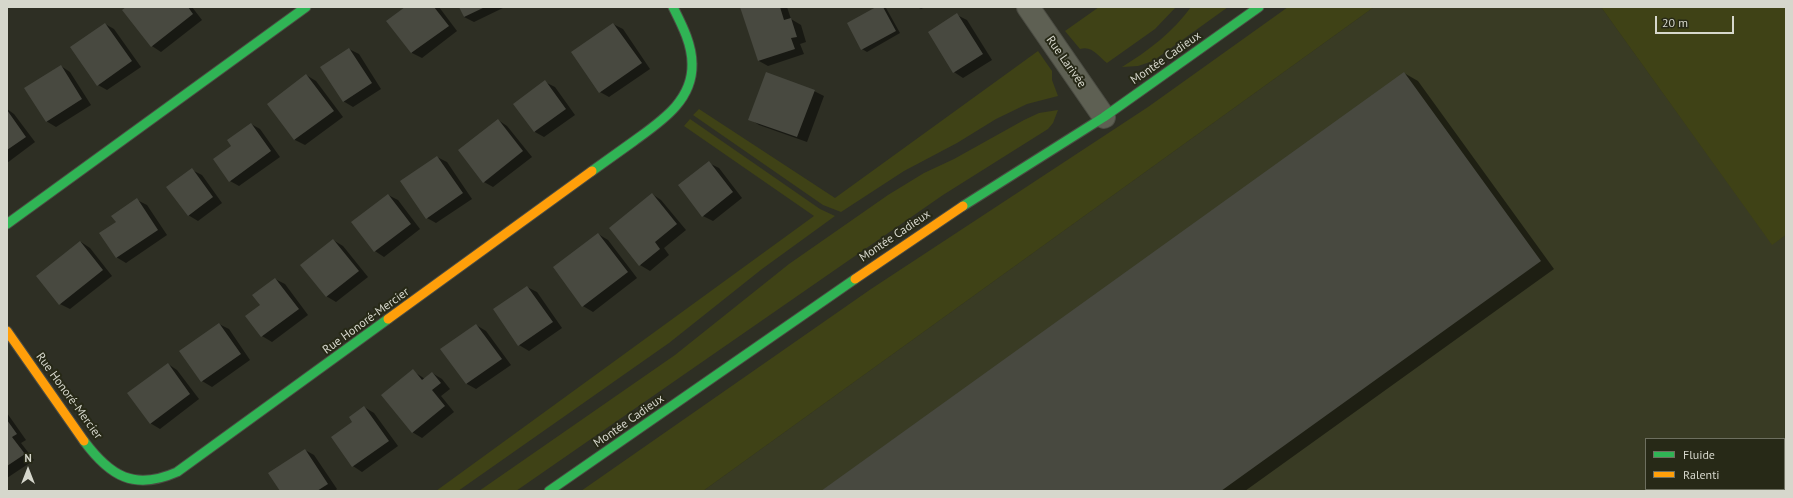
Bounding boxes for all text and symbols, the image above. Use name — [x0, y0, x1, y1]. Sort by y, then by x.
scale bar — [1657, 8, 1736, 34]
text: 20 m — [1662, 15, 1688, 30]
street label: Montée Cadieux — [1128, 28, 1204, 88]
street label: Rue Larivée — [1043, 33, 1089, 91]
street label: Montée Cadieux — [857, 207, 933, 265]
street label: Rue Honoré-Mercier — [320, 285, 412, 357]
street label: Rue Honoré-Mercier — [33, 350, 105, 442]
street label: Montée Cadieux — [591, 391, 667, 451]
legend — [1645, 438, 1785, 490]
text: Fluide — [1683, 447, 1715, 462]
north arrow — [8, 450, 48, 490]
text: N — [24, 451, 32, 465]
text: Ralenti — [1683, 467, 1719, 482]

